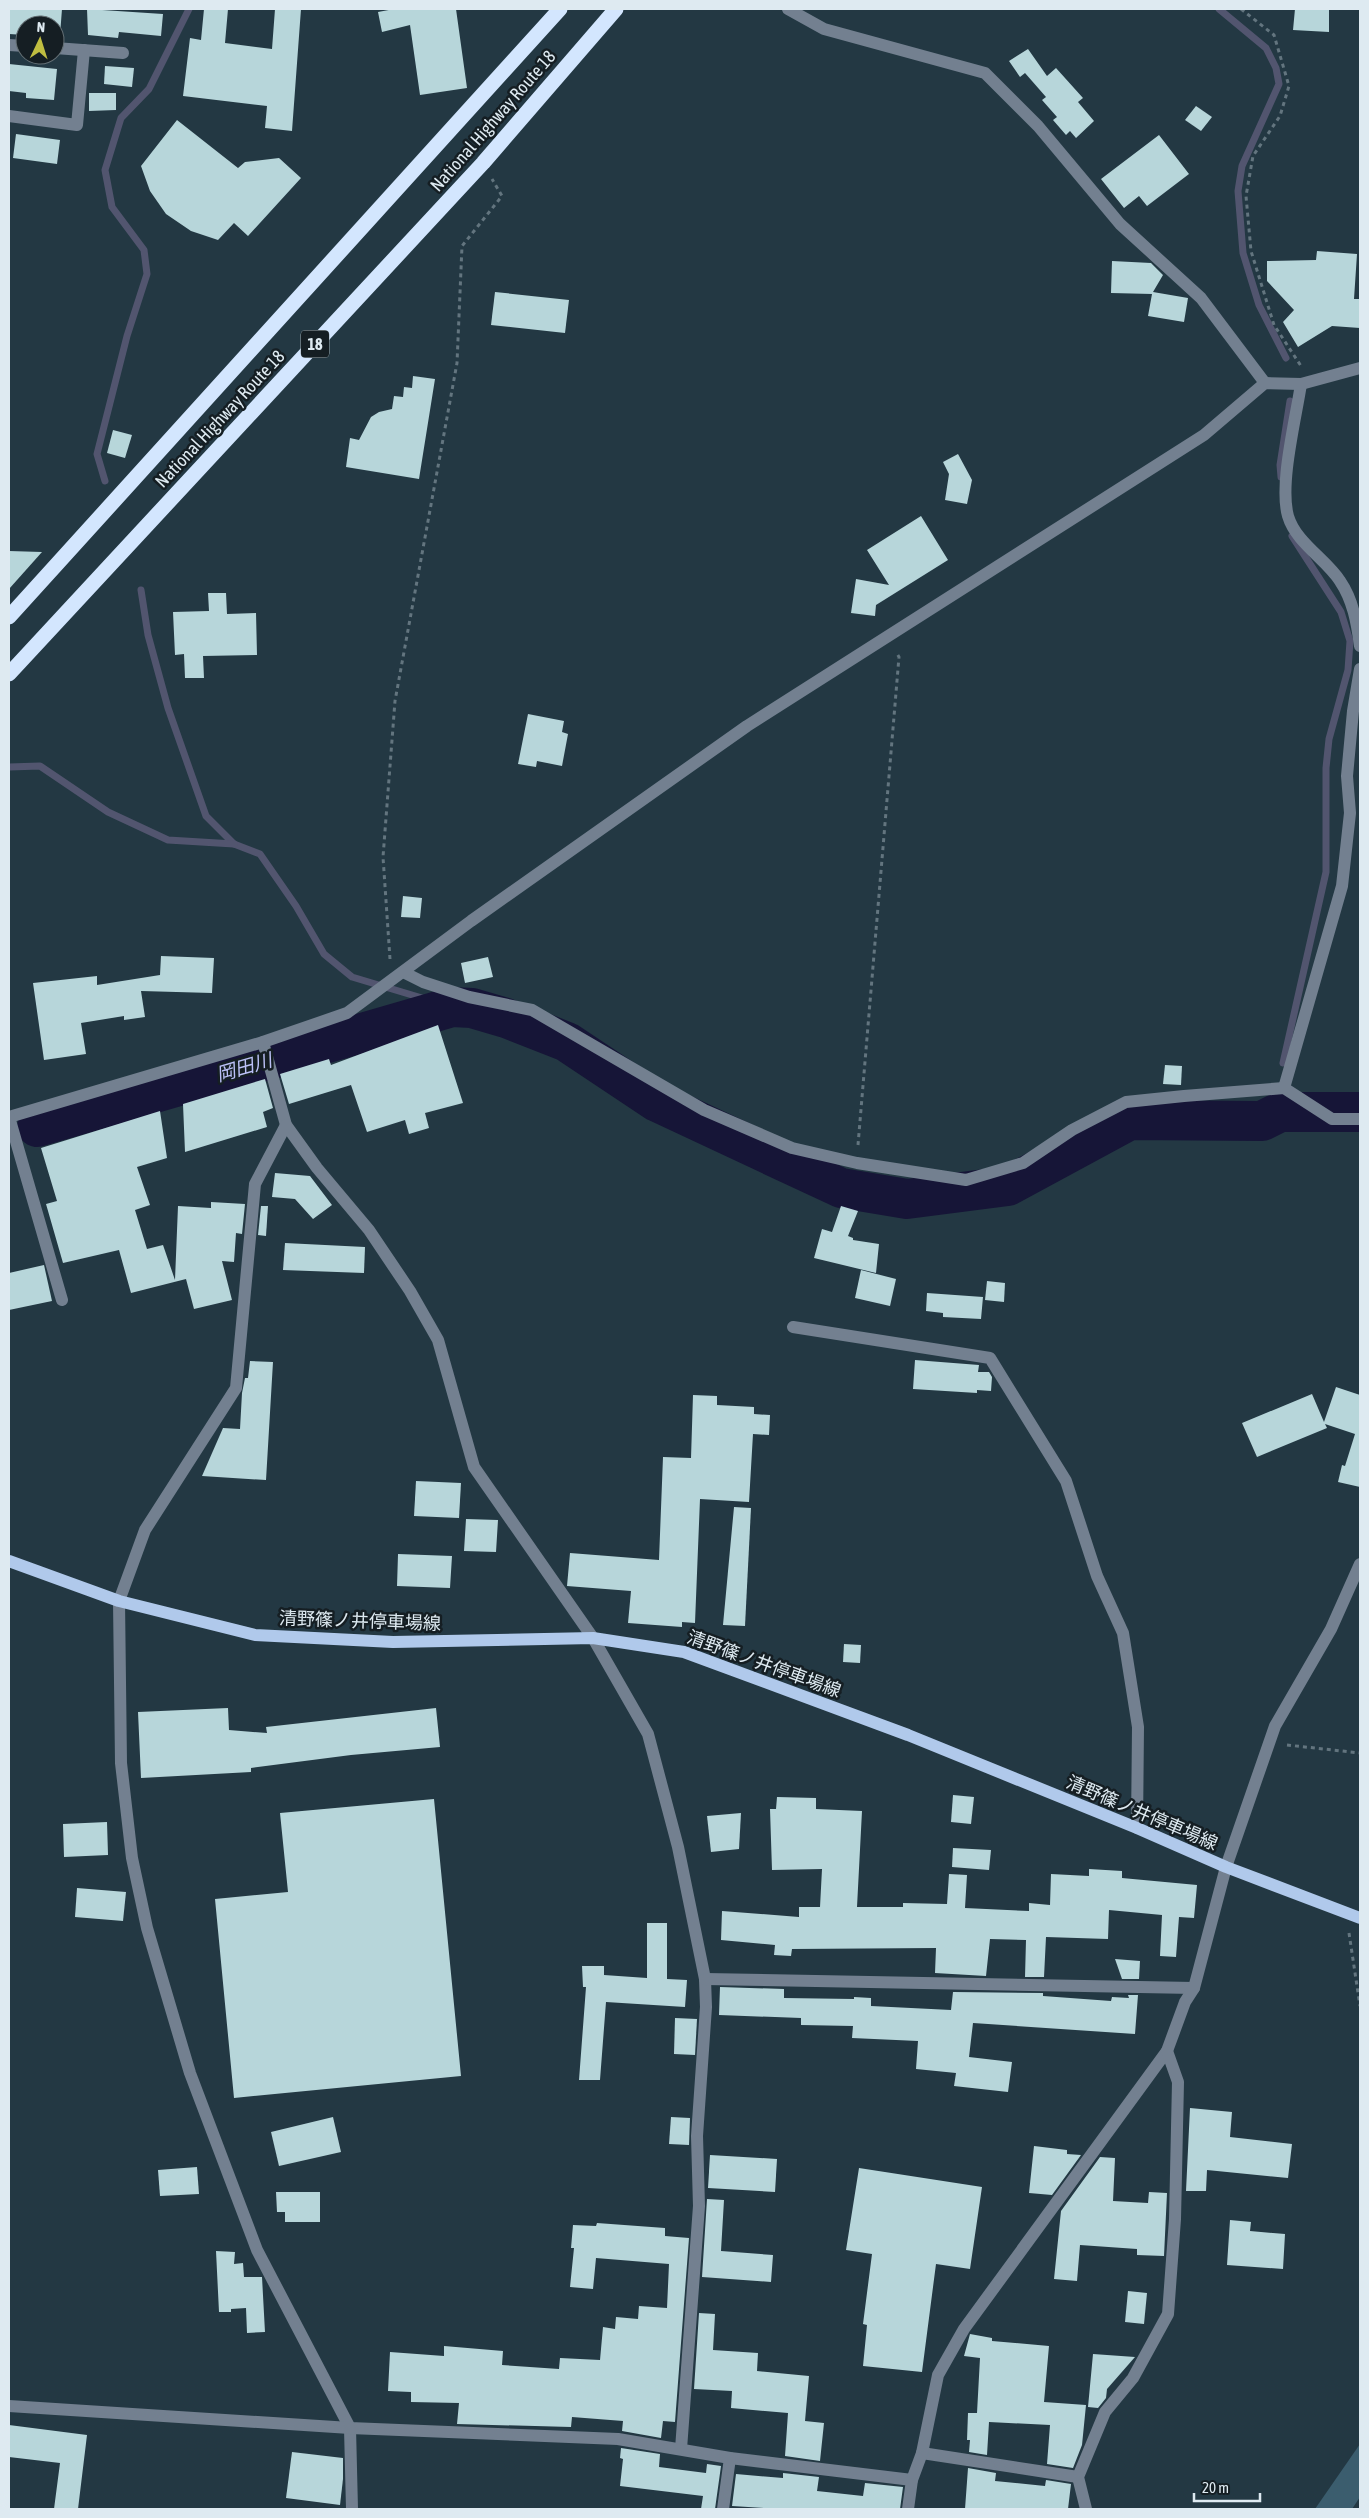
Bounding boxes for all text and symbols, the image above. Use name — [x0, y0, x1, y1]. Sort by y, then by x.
north arrow — [15, 15, 65, 65]
text: N — [36, 19, 46, 35]
street label: National Highway Route 18 — [426, 46, 560, 195]
road number: 18 — [301, 330, 329, 358]
street label: National Highway Route 18 — [151, 346, 289, 492]
water label: 岡田川 — [214, 1048, 276, 1085]
street label: 清野篠ノ井停車場線 — [279, 1607, 441, 1634]
street label: 清野篠ノ井停車場線 — [684, 1626, 844, 1701]
street label: 清野篠ノ井停車場線 — [1064, 1771, 1221, 1854]
scale bar — [1194, 2470, 1260, 2502]
text: 20 m — [1202, 2479, 1229, 2496]

